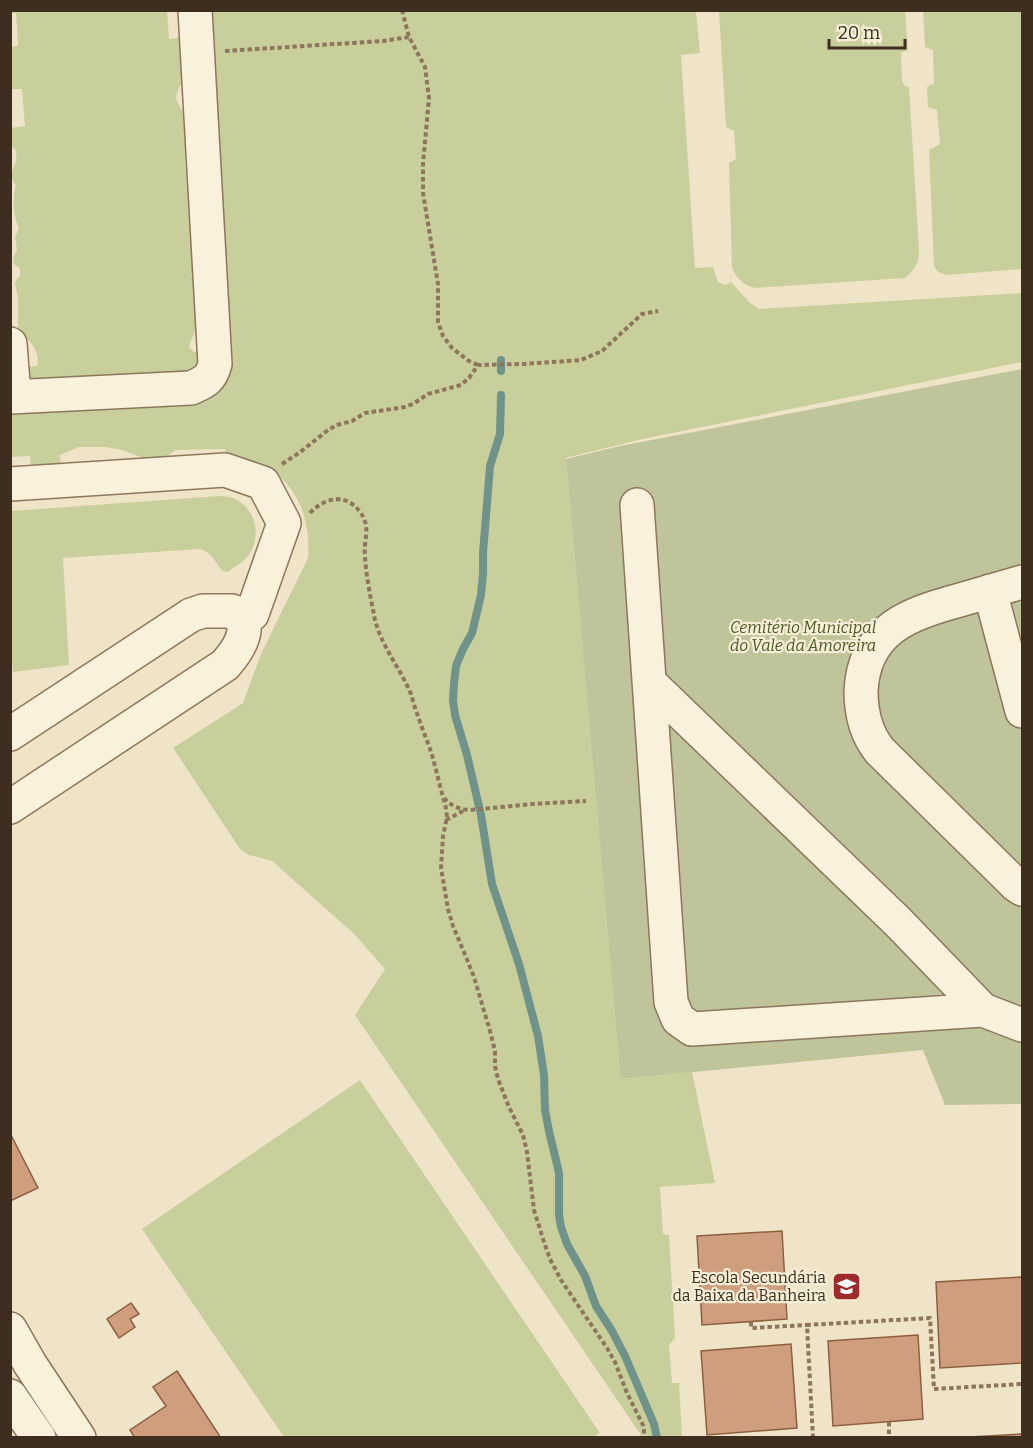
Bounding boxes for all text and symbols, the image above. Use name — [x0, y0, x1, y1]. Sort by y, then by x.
scale bar — [829, 12, 906, 50]
text: 20 m — [838, 22, 880, 44]
park label: Cemitério Municipal do Vale da Amoreira — [730, 618, 876, 655]
place label: Escola Secundária da Baixa da Banheira — [672, 1268, 826, 1305]
school or university icon: Escola Secundária da Baixa da Banheira — [831, 1270, 863, 1302]

